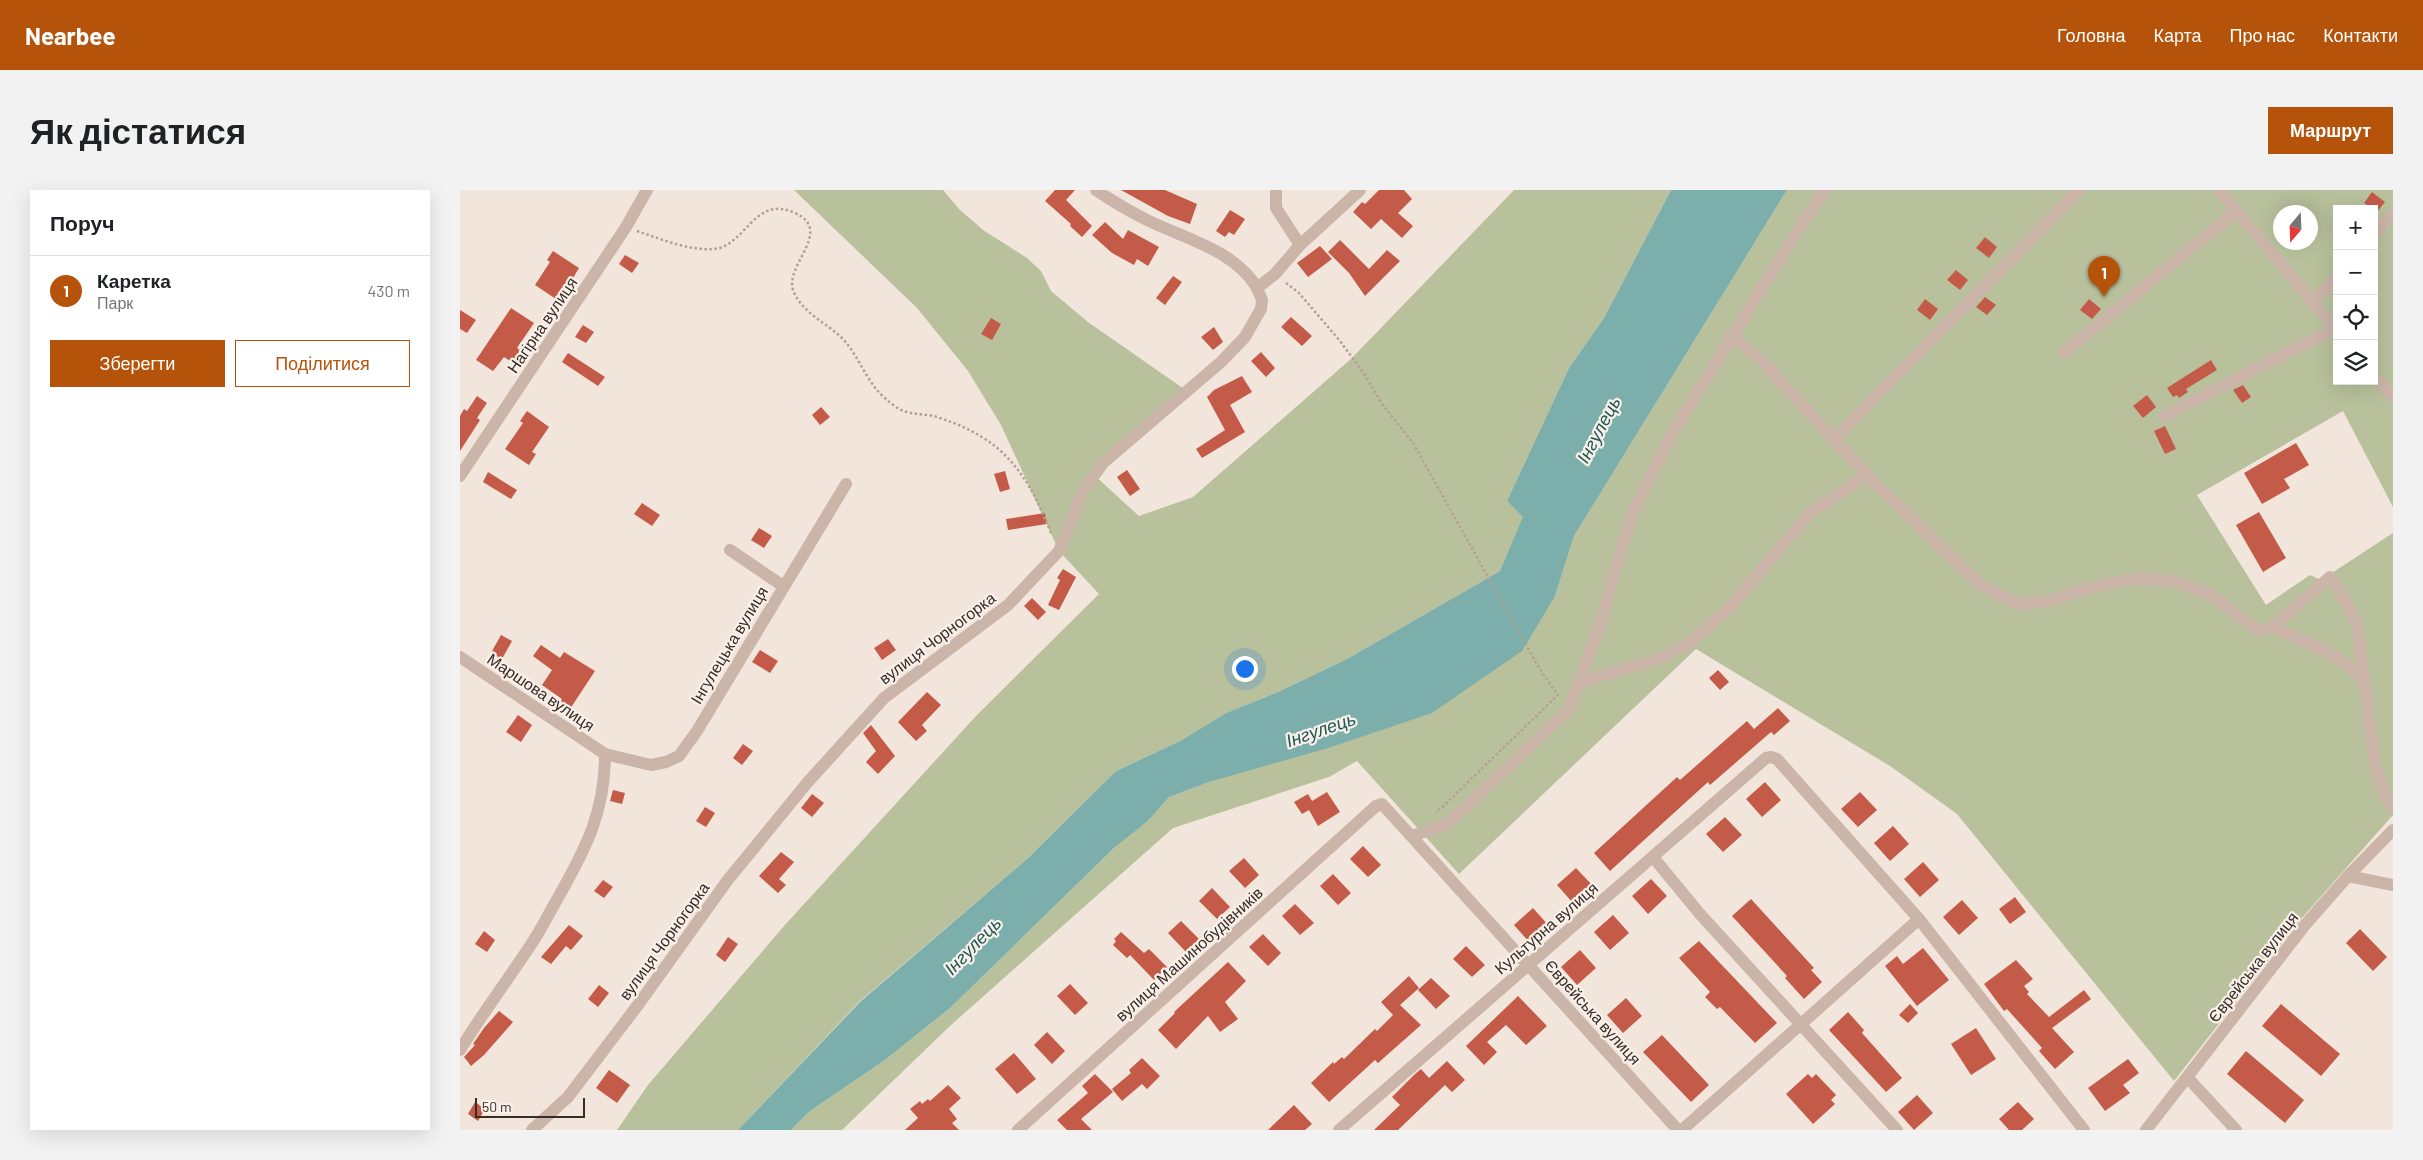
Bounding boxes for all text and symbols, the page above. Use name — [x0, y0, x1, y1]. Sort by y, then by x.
text: Nearbee — [25, 21, 116, 50]
text: Головна — [2057, 24, 2125, 46]
text: Карта — [2153, 24, 2202, 46]
text: Про нас — [2230, 24, 2295, 46]
text: Контакти — [2323, 24, 2398, 46]
button: Маршрут — [2268, 107, 2393, 154]
text: Як дістатися — [30, 109, 246, 151]
north arrow — [2273, 205, 2318, 250]
map controls — [2333, 205, 2378, 385]
button: + — [2333, 205, 2378, 250]
text: Поруч — [50, 210, 114, 235]
button: − — [2333, 250, 2378, 295]
pin: 1 — [2088, 256, 2120, 297]
text: Каретка — [97, 269, 171, 292]
street label: Нагірна вулиця — [503, 273, 581, 376]
text: 1 — [63, 281, 69, 300]
text: 430 m — [367, 281, 410, 300]
text: Парк — [97, 293, 133, 312]
button: locate — [2333, 295, 2378, 340]
button: Зберегти — [50, 340, 225, 387]
button: Поділитися — [235, 340, 410, 387]
button: layers — [2333, 340, 2378, 385]
water label: Інгулець — [1571, 392, 1625, 467]
street label: Інгулецька вулиця — [686, 582, 771, 707]
street label: вулиця Чорногорка — [875, 588, 999, 688]
street label: Маршова вулиця — [484, 649, 599, 735]
your location — [1232, 656, 1258, 682]
water label: Інгулець — [1283, 707, 1359, 751]
street label: вулиця Чорногорка — [615, 878, 713, 1003]
street label: Культурна вулиця — [1490, 878, 1601, 978]
street label: вулиця Машинобудівників — [1111, 882, 1266, 1025]
street label: Єврейська вулиця — [2204, 908, 2301, 1026]
water label: Інгулець — [939, 912, 1005, 979]
street label: Єврейська вулиця — [1541, 955, 1645, 1068]
scale bar — [475, 1095, 585, 1118]
text: 50 m — [482, 1098, 511, 1115]

